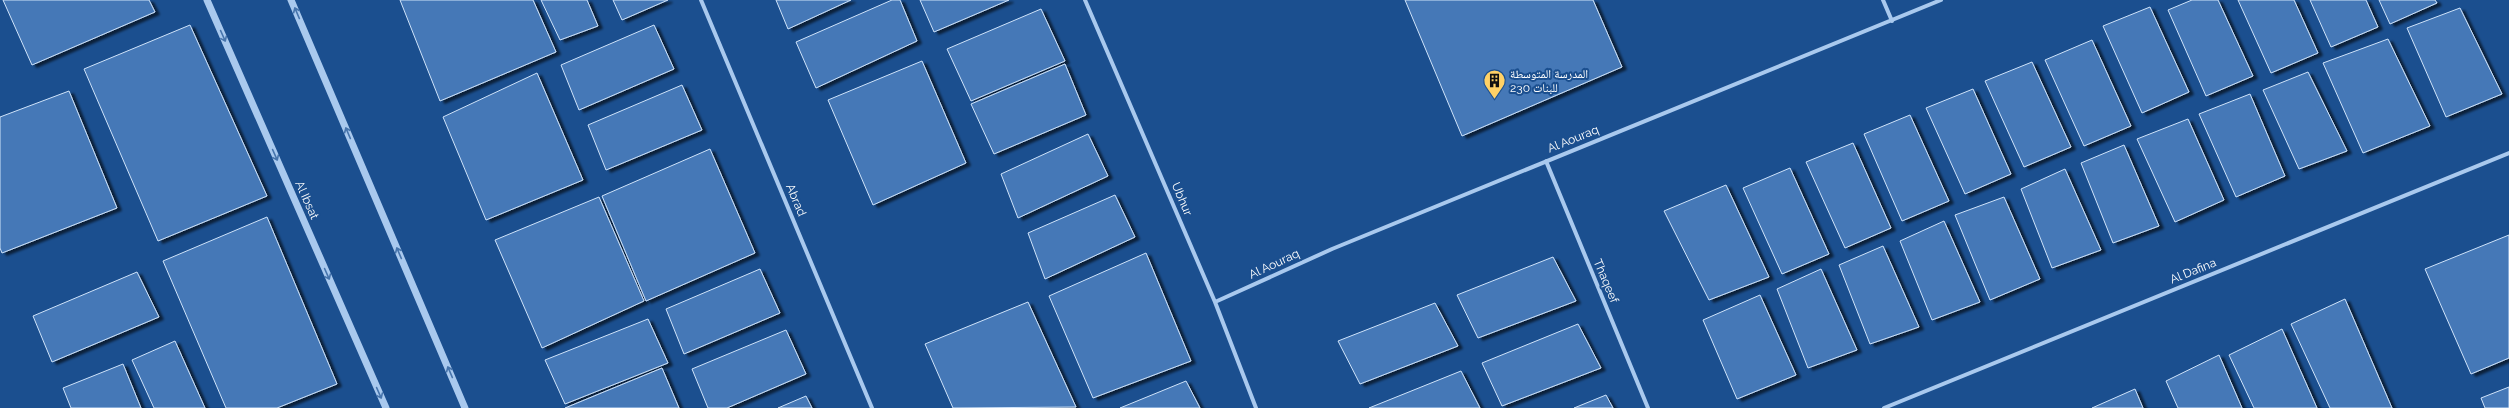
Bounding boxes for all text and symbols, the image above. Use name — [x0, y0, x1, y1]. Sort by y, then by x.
one-way arrow — [292, 8, 300, 20]
one-way arrow — [220, 29, 227, 41]
place label: المدرسة المتوسطة 230 للبنات — [1510, 67, 1588, 95]
building icon: المدرسة المتوسطة 230 للبنات — [1482, 68, 1508, 101]
street label: Al Aouraq — [1545, 122, 1601, 156]
one-way arrow — [343, 127, 351, 139]
one-way arrow — [272, 148, 279, 160]
street label: Al Ibsat — [292, 179, 322, 221]
street label: Ubhur — [1169, 180, 1196, 218]
street label: Abrad — [783, 182, 809, 218]
street label: Al Aouraq — [1247, 246, 1301, 282]
one-way arrow — [394, 247, 402, 259]
street label: Al Dafina — [2168, 255, 2218, 287]
street label: Thaqeef — [1591, 257, 1622, 306]
one-way arrow — [324, 267, 331, 279]
one-way arrow — [445, 367, 453, 379]
one-way arrow — [376, 386, 384, 398]

